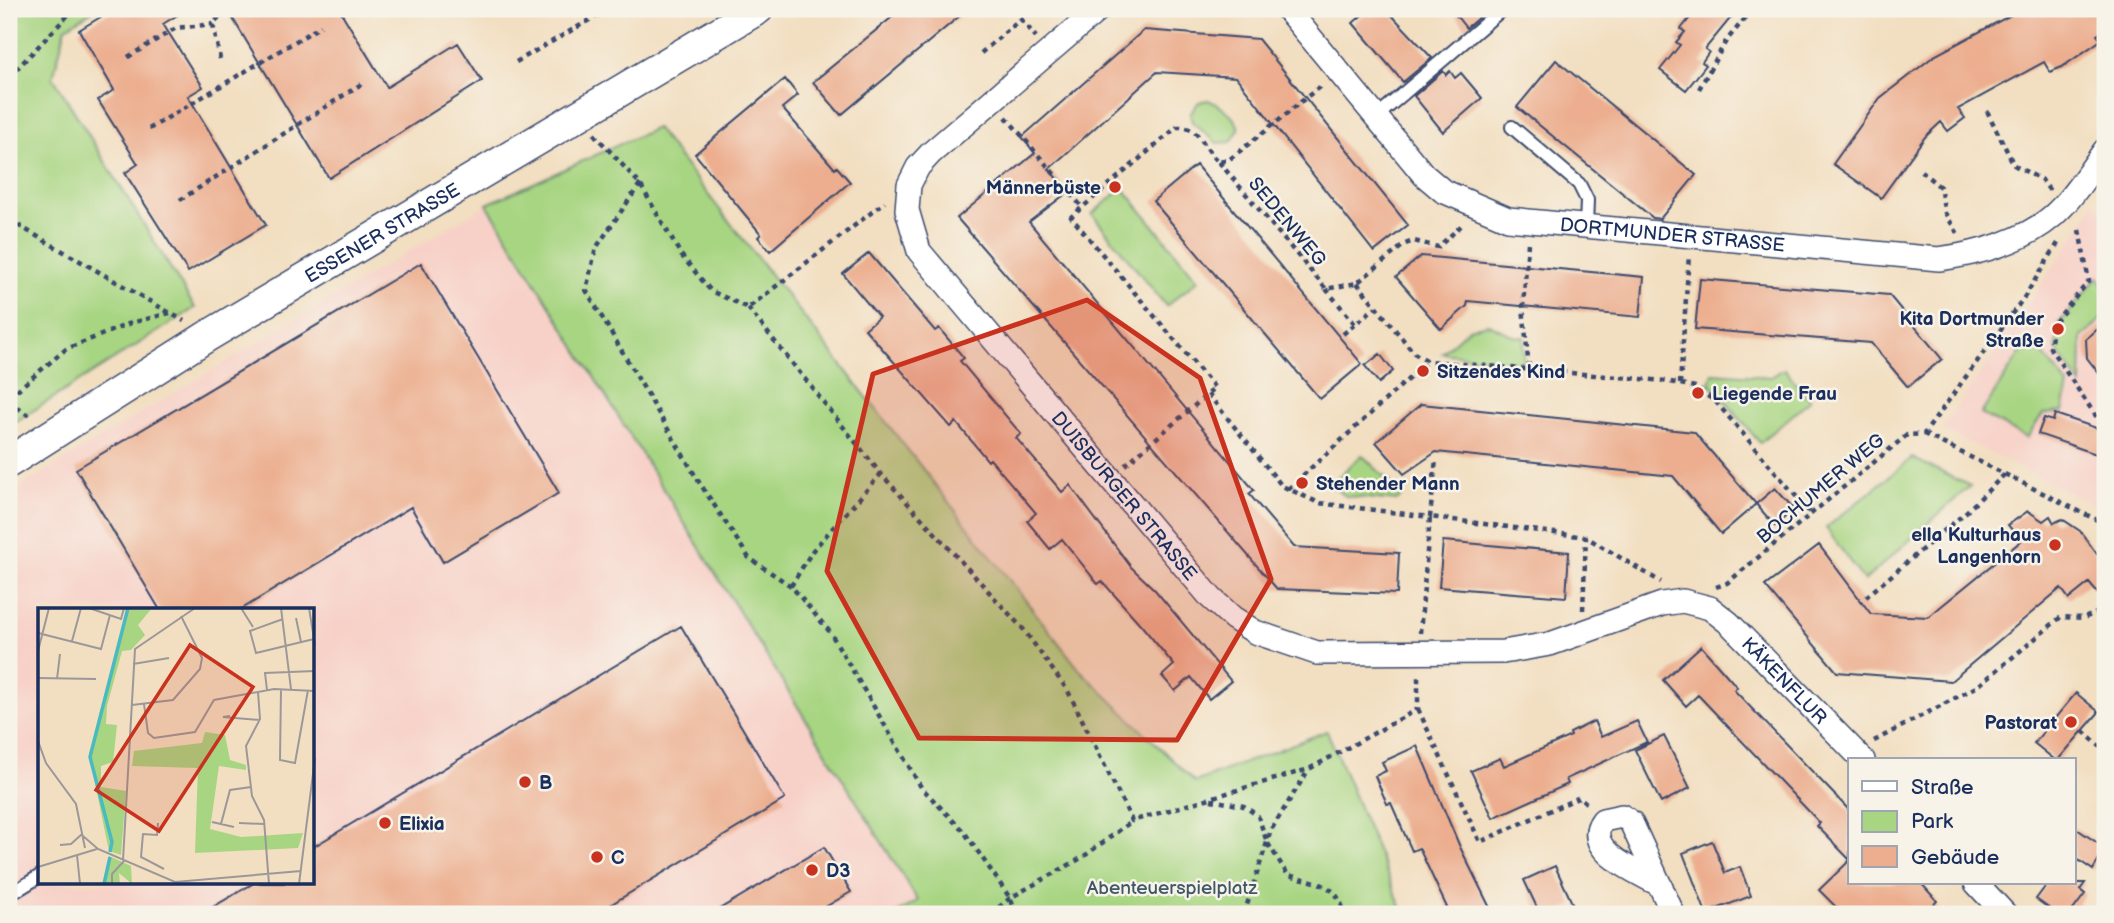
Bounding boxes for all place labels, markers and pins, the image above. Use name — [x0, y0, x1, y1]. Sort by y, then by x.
place label: Männerbüste — [986, 177, 1101, 200]
marker: Männerbüste — [1107, 179, 1123, 195]
place label: Kita Dortmunder Straße — [1899, 308, 2044, 353]
marker: Kita Dortmunder Straße — [2050, 321, 2066, 337]
place label: Sitzendes Kind — [1437, 361, 1565, 384]
marker: Sitzendes Kind — [1415, 363, 1431, 379]
place label: Liegende Frau — [1712, 383, 1837, 406]
marker: Liegende Frau — [1690, 385, 1706, 401]
place label: Stehender Mann — [1316, 473, 1460, 496]
marker: Stehender Mann — [1294, 475, 1310, 491]
place label: ella Kulturhaus Langenhorn — [1911, 524, 2041, 569]
marker: ella Kulturhaus Langenhorn — [2047, 537, 2063, 553]
place label: Pastorat — [1984, 712, 2058, 735]
marker: Pastorat — [2063, 714, 2079, 730]
place label: B — [539, 772, 552, 795]
marker: B — [517, 774, 533, 790]
place label: Elixia — [399, 813, 445, 836]
marker: Elixia — [377, 815, 393, 831]
place label: C — [611, 847, 625, 870]
marker: C — [589, 849, 605, 865]
place label: D3 — [826, 860, 850, 883]
marker: D3 — [804, 862, 820, 878]

